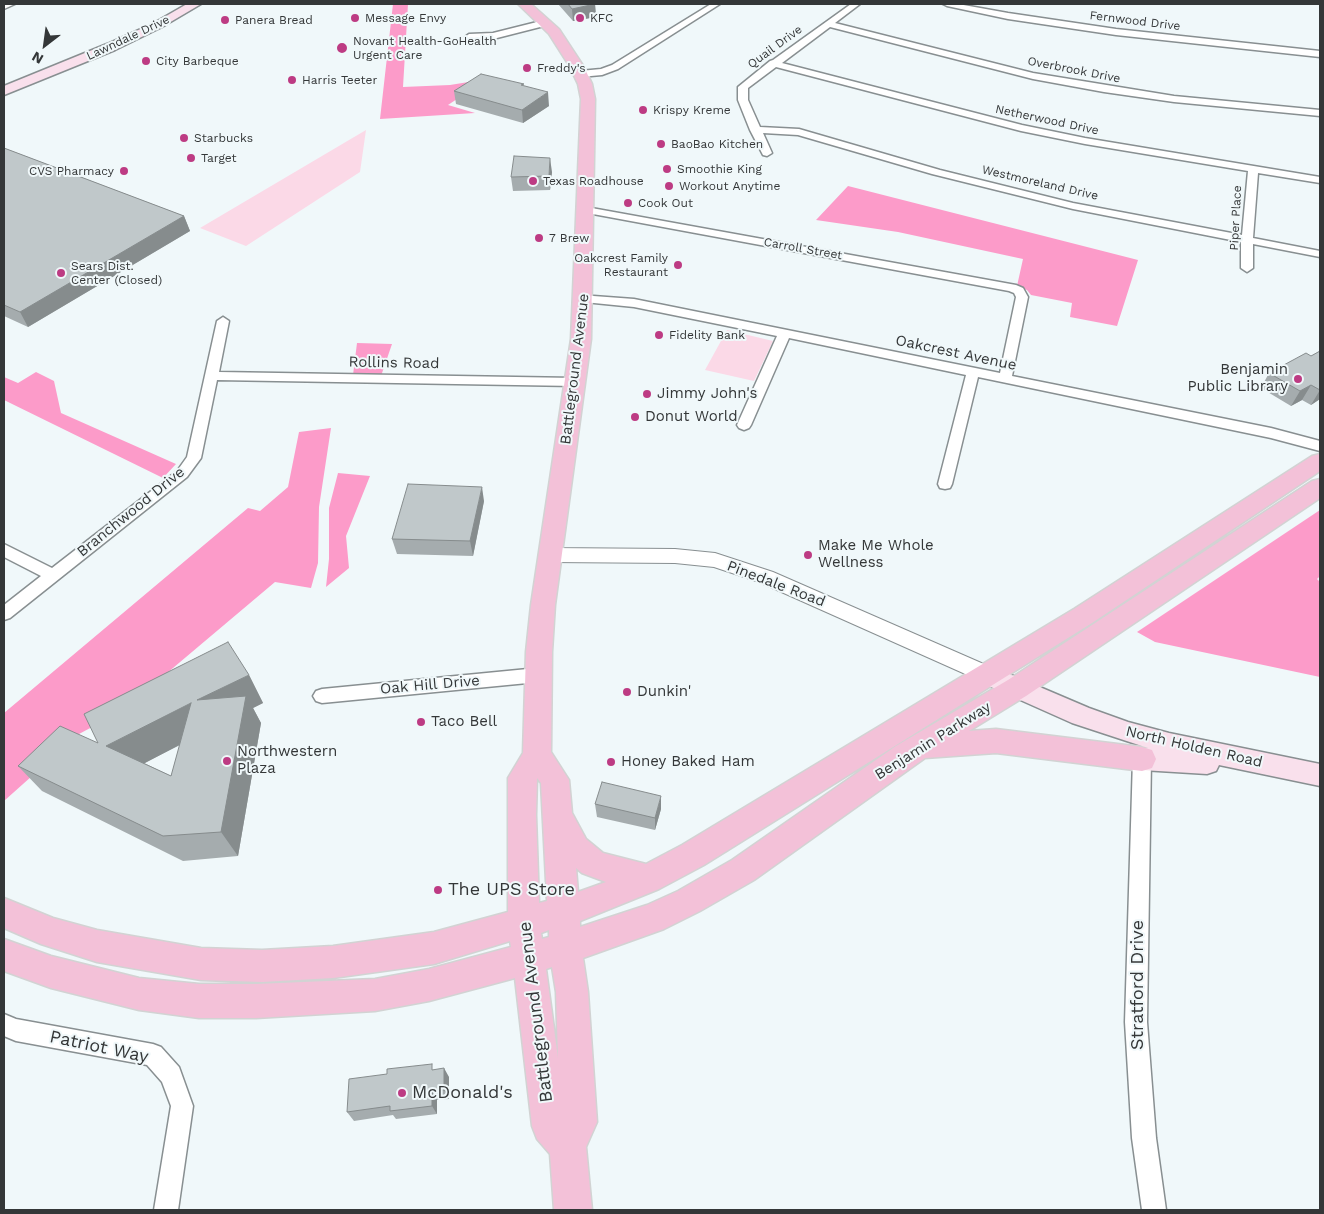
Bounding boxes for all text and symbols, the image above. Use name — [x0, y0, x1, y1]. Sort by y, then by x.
street label: Fernwood Drive — [1089, 8, 1181, 34]
place label: Message Envy — [365, 11, 446, 25]
place label: KFC — [590, 11, 613, 25]
street label: Lawndale Drive — [84, 12, 172, 64]
marker: Message Envy — [349, 12, 361, 24]
marker: KFC — [574, 12, 586, 24]
place label: Panera Bread — [235, 13, 313, 27]
marker: Panera Bread — [219, 14, 231, 26]
north arrow — [20, 20, 70, 70]
street label: Quail Drive — [745, 22, 805, 72]
place label: Novant Health-GoHealth Urgent Care — [353, 34, 497, 62]
marker: Novant Health-GoHealth Urgent Care — [335, 41, 349, 55]
text: N — [29, 48, 46, 68]
place label: City Barbeque — [156, 54, 239, 68]
street label: Overbrook Drive — [1026, 54, 1122, 86]
marker: City Barbeque — [140, 55, 152, 67]
place label: Freddy's — [537, 61, 586, 75]
marker: Freddy's — [521, 62, 533, 74]
place label: Harris Teeter — [302, 73, 377, 87]
marker: Harris Teeter — [286, 74, 298, 86]
street label: Netherwood Drive — [994, 102, 1100, 138]
place label: Krispy Kreme — [653, 103, 731, 117]
marker: Krispy Kreme — [637, 104, 649, 116]
place label: Starbucks — [194, 131, 253, 145]
marker: Starbucks — [178, 132, 190, 144]
place label: BaoBao Kitchen — [671, 137, 763, 151]
marker: BaoBao Kitchen — [655, 138, 667, 150]
place label: Target — [201, 151, 237, 165]
marker: Target — [185, 152, 197, 164]
place label: Smoothie King — [677, 162, 762, 176]
marker: Smoothie King — [661, 163, 673, 175]
street label: Westmoreland Drive — [980, 163, 1100, 203]
place label: CVS Pharmacy — [29, 164, 114, 178]
marker: CVS Pharmacy — [118, 165, 130, 177]
place label: Texas Roadhouse — [543, 174, 644, 188]
marker: Texas Roadhouse — [527, 175, 539, 187]
place label: Workout Anytime — [679, 179, 780, 193]
marker: Workout Anytime — [663, 180, 675, 192]
street label: Piper Place — [1227, 185, 1245, 251]
place label: Cook Out — [638, 196, 693, 210]
marker: Cook Out — [622, 197, 634, 209]
place label: 7 Brew — [549, 231, 589, 245]
marker: 7 Brew — [533, 232, 545, 244]
street label: Carroll Street — [763, 235, 843, 263]
place label: Oakcrest Family Restaurant — [574, 251, 668, 279]
place label: Sears Dist. Center (Closed) — [71, 259, 162, 287]
marker: Oakcrest Family Restaurant — [672, 259, 684, 271]
marker: Sears Dist. Center (Closed) — [55, 267, 67, 279]
street label: Battleground Avenue — [557, 293, 593, 445]
place label: Fidelity Bank — [669, 328, 745, 342]
marker: Fidelity Bank — [653, 329, 665, 341]
street label: Oakcrest Avenue — [894, 331, 1018, 375]
street label: Rollins Road — [348, 353, 440, 373]
place label: Benjamin Public Library — [1187, 361, 1288, 396]
marker: Benjamin Public Library — [1292, 373, 1304, 385]
place label: Jimmy John's — [657, 385, 757, 403]
marker: Jimmy John's — [641, 388, 653, 400]
place label: Donut World — [645, 408, 738, 426]
marker: Donut World — [629, 411, 641, 423]
street label: Branchwood Drive — [74, 463, 188, 561]
place label: Make Me Whole Wellness — [818, 537, 934, 572]
marker: Make Me Whole Wellness — [802, 549, 814, 561]
street label: Pinedale Road — [724, 557, 828, 611]
street label: Oak Hill Drive — [379, 672, 481, 698]
place label: Dunkin' — [637, 683, 691, 701]
marker: Dunkin' — [621, 686, 633, 698]
street label: Benjamin Parkway — [872, 698, 994, 784]
place label: Taco Bell — [431, 713, 497, 731]
marker: Taco Bell — [415, 716, 427, 728]
street label: North Holden Road — [1124, 723, 1264, 771]
place label: Northwestern Plaza — [237, 743, 337, 778]
place label: Honey Baked Ham — [621, 753, 755, 771]
marker: Northwestern Plaza — [221, 755, 233, 767]
marker: Honey Baked Ham — [605, 756, 617, 768]
place label: The UPS Store — [448, 879, 575, 901]
marker: The UPS Store — [432, 884, 444, 896]
street label: Battleground Avenue — [514, 920, 558, 1104]
street label: Stratford Drive — [1127, 920, 1149, 1050]
street label: Patriot Way — [48, 1026, 150, 1068]
place label: McDonald's — [412, 1082, 513, 1104]
marker: McDonald's — [396, 1087, 408, 1099]

